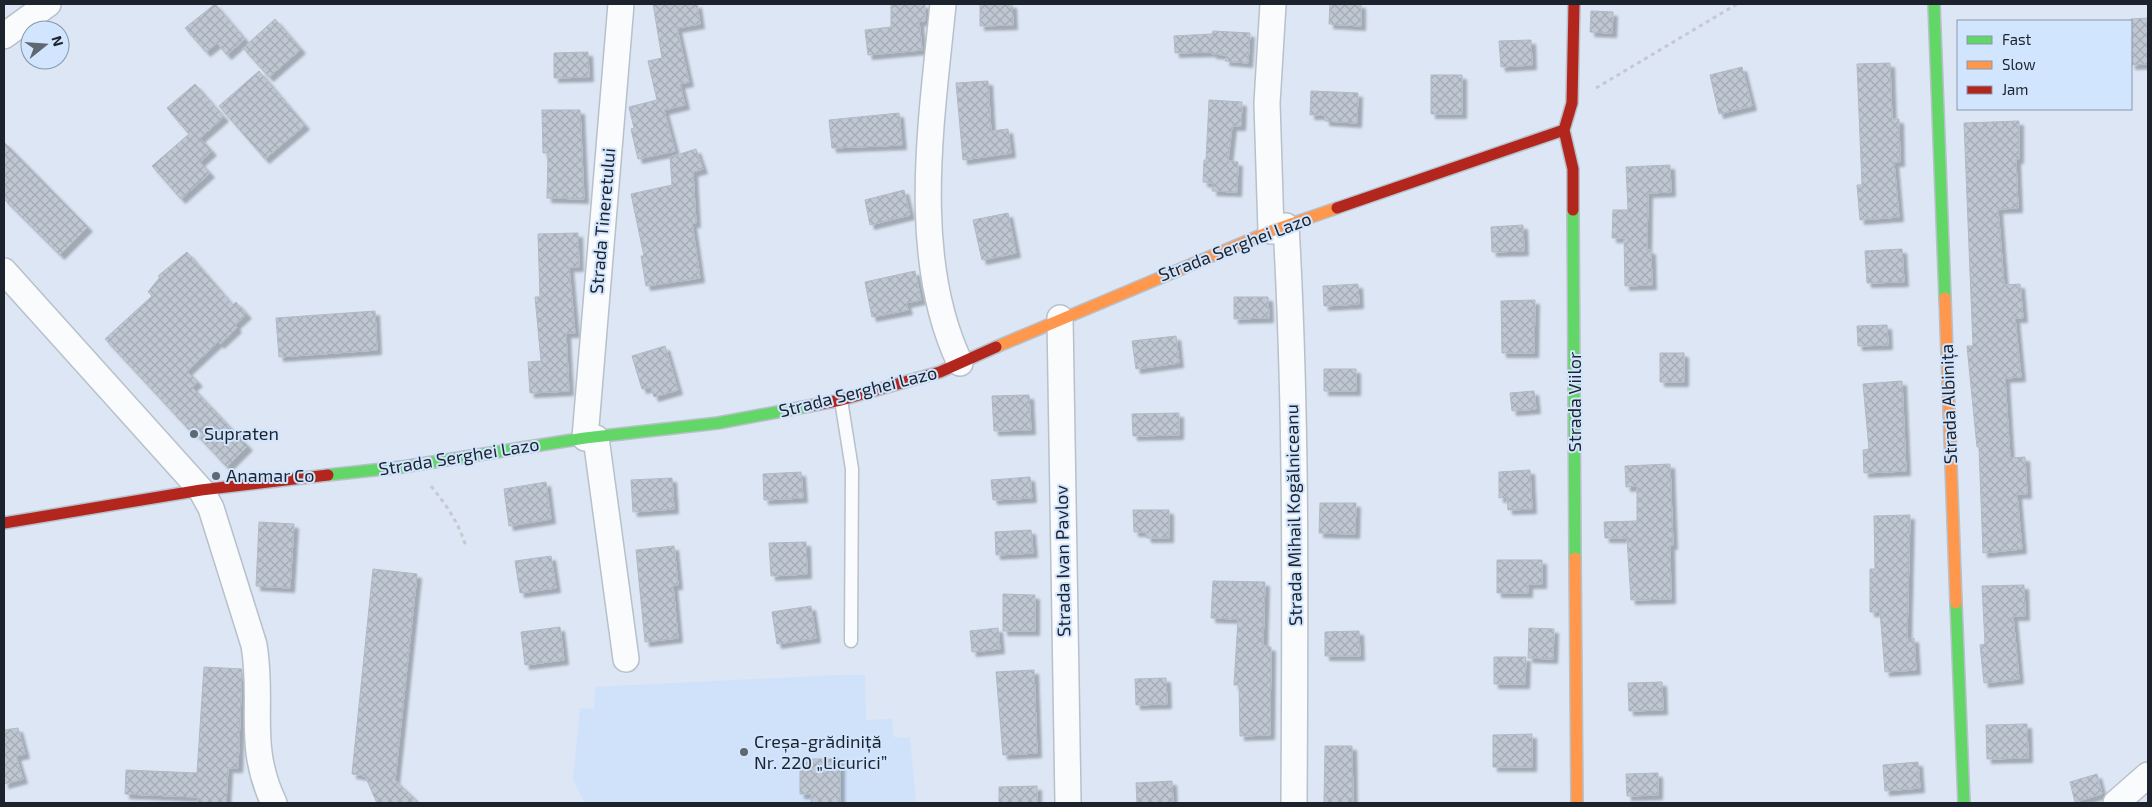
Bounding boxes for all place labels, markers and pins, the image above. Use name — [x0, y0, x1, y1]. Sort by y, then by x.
place label: Supraten — [204, 422, 279, 444]
marker: Supraten — [188, 428, 200, 440]
place label: Anamar Co — [226, 464, 315, 486]
marker: Anamar Co — [210, 470, 222, 482]
place label: Creșa-grădiniță Nr. 220 „Licurici” — [754, 730, 887, 773]
marker: Creșa-grădiniță Nr. 220 „Licurici” — [738, 746, 750, 758]

